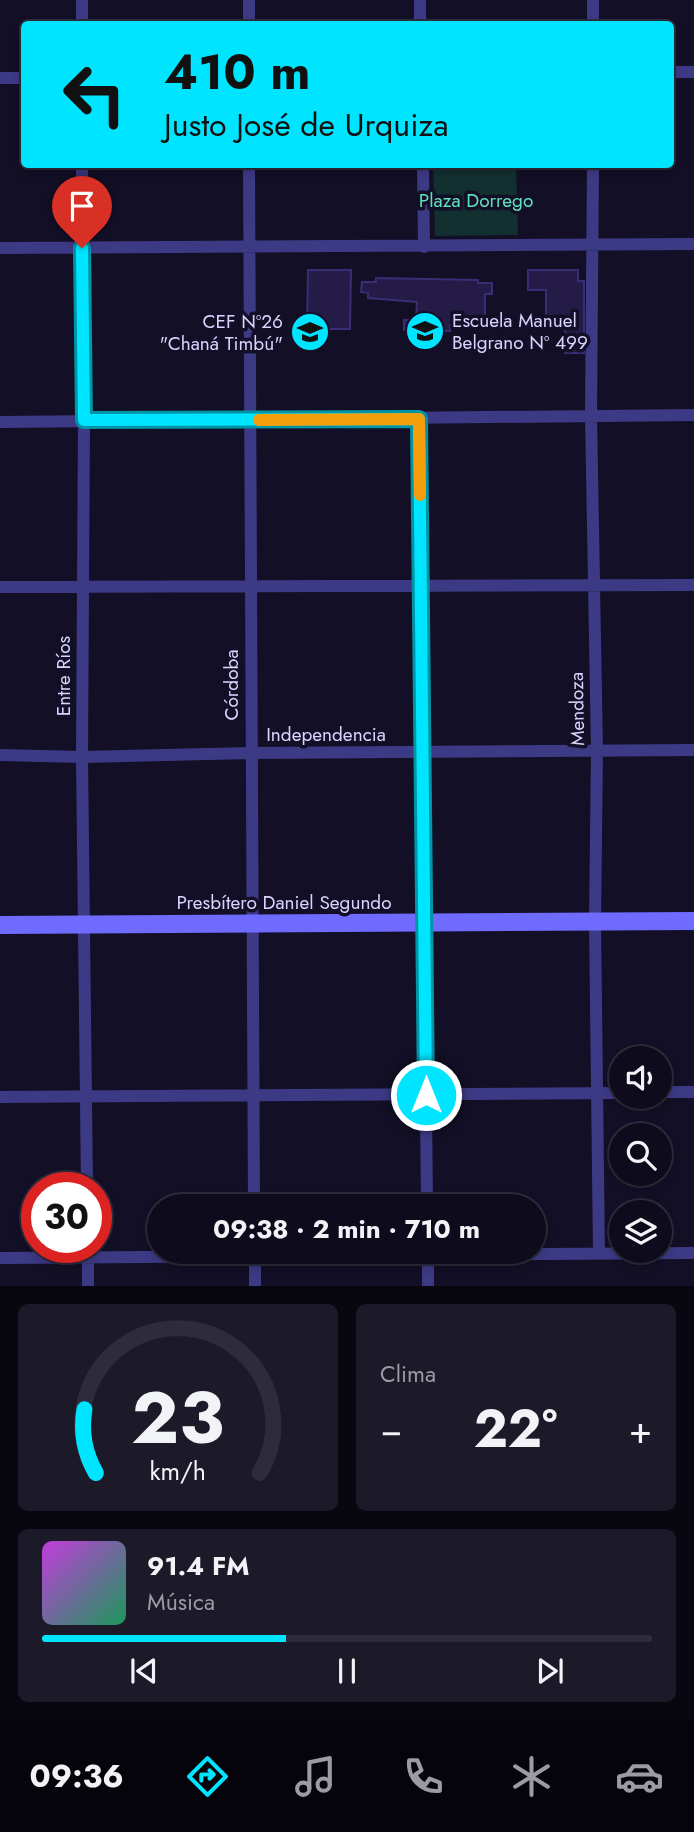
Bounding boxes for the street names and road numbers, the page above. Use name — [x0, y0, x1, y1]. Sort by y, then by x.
street label: Entre Ríos — [50, 636, 77, 716]
street label: Córdoba — [218, 649, 245, 721]
street label: Mendoza — [563, 672, 591, 746]
street label: Independencia — [266, 721, 386, 748]
street label: Presbítero Daniel Segundo — [176, 889, 392, 916]

